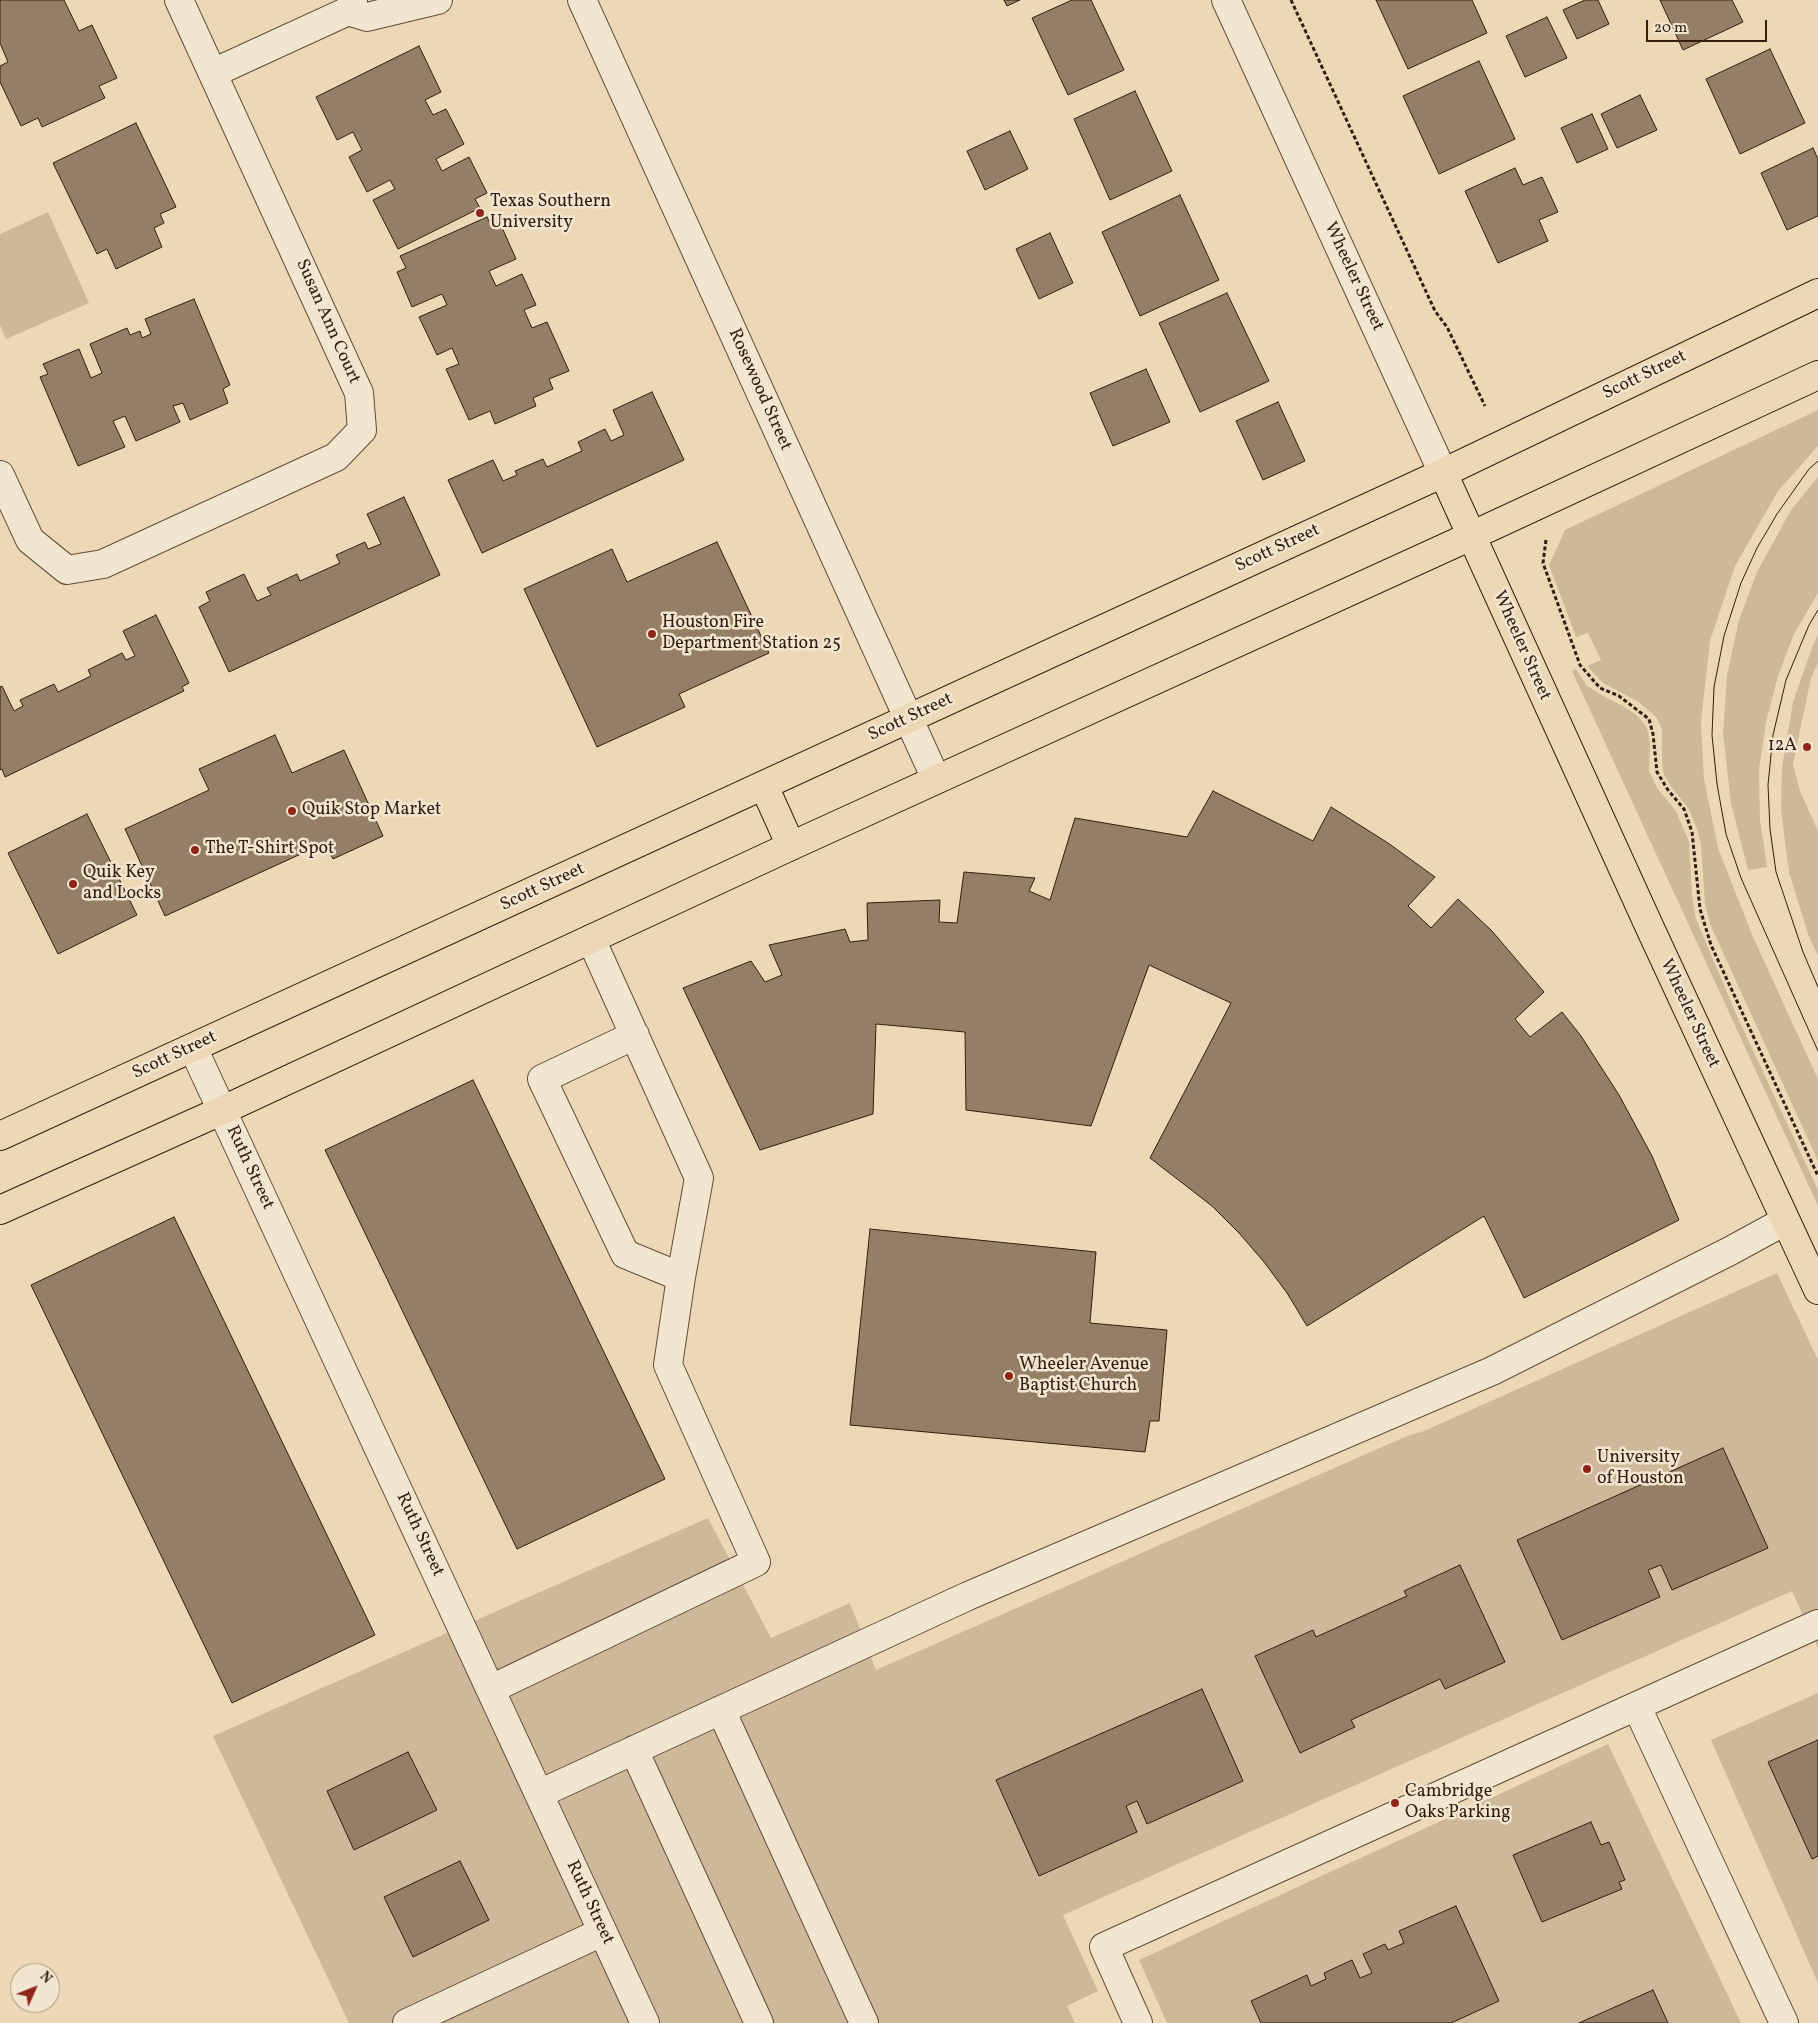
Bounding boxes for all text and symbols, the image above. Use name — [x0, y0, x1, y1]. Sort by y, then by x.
scale bar — [1648, 10, 1769, 42]
text: 20 m — [1654, 18, 1687, 39]
place label: Texas Southern University — [490, 192, 611, 234]
marker: Texas Southern University — [474, 207, 486, 219]
street label: Wheeler Street — [1318, 219, 1388, 335]
street label: Susan Ann Court — [290, 256, 364, 388]
street label: Rosewood Street — [722, 326, 796, 454]
street label: Scott Street — [1599, 346, 1691, 406]
street label: Scott Street — [1232, 520, 1324, 578]
street label: Wheeler Street — [1487, 588, 1555, 704]
place label: Houston Fire Department Station 25 — [662, 613, 841, 656]
marker: Houston Fire Department Station 25 — [646, 628, 658, 640]
street label: Scott Street — [865, 689, 957, 747]
place label: 12A — [1768, 736, 1797, 758]
marker: 12A — [1801, 741, 1813, 753]
place label: Quik Stop Market — [302, 800, 441, 822]
marker: Quik Stop Market — [286, 805, 298, 817]
place label: The T-Shirt Spot — [205, 839, 334, 861]
marker: The T-Shirt Spot — [189, 844, 201, 856]
street label: Scott Street — [497, 859, 589, 917]
place label: Quik Key and Locks — [83, 863, 161, 906]
marker: Quik Key and Locks — [67, 878, 79, 890]
street label: Wheeler Street — [1654, 956, 1724, 1072]
street label: Scott Street — [129, 1027, 221, 1085]
street label: Ruth Street — [220, 1123, 278, 1213]
place label: Wheeler Avenue Baptist Church — [1019, 1355, 1149, 1398]
marker: Wheeler Avenue Baptist Church — [1003, 1370, 1015, 1382]
place label: University of Houston — [1597, 1448, 1684, 1490]
marker: University of Houston — [1581, 1463, 1593, 1475]
street label: Ruth Street — [390, 1490, 448, 1580]
place label: Cambridge Oaks Parking — [1405, 1782, 1510, 1825]
marker: Cambridge Oaks Parking — [1389, 1797, 1401, 1809]
street label: Ruth Street — [560, 1858, 618, 1948]
north arrow — [10, 1963, 60, 2013]
text: N — [35, 1968, 56, 1988]

